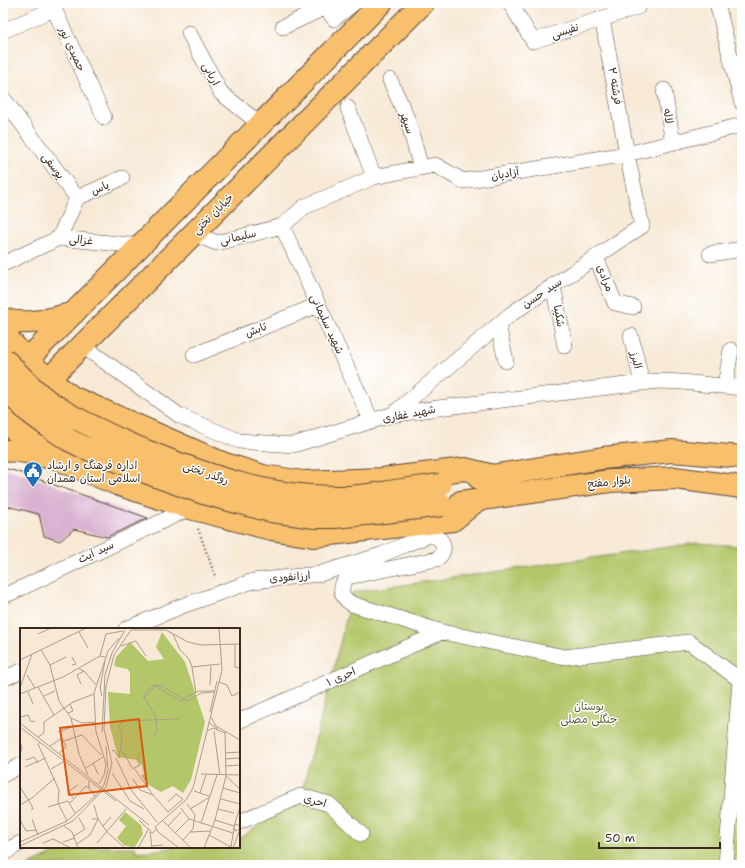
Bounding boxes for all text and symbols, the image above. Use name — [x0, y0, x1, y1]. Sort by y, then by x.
street label: نفیسی — [549, 20, 581, 42]
street label: حمیدی نور — [55, 23, 89, 74]
street label: اربابی — [199, 60, 223, 88]
street label: فرشته ۲ — [604, 66, 626, 106]
street label: لاله — [659, 107, 677, 125]
street label: سپهر — [396, 109, 418, 136]
street label: یوسفی — [38, 150, 68, 182]
street label: آزادیان — [490, 164, 521, 184]
street label: یاس — [88, 177, 112, 199]
street label: خیابان تختی — [189, 190, 237, 238]
street label: سلیمانی — [218, 226, 258, 248]
street label: غزالی — [68, 231, 94, 249]
street label: مرادی — [593, 262, 617, 294]
street label: سید حسن — [519, 274, 565, 312]
street label: شهید سلیمانی — [307, 292, 347, 356]
street label: شکیبا — [550, 304, 568, 328]
street label: تابش — [243, 319, 270, 341]
street label: البرز — [626, 349, 645, 370]
street label: شهید غفاری — [381, 402, 437, 426]
place label: اداره فرهنگ و ارشاد اسلامی استان همدان — [47, 458, 140, 486]
street label: روگذر تختی — [181, 458, 231, 488]
public building icon: اداره فرهنگ و ارشاد اسلامی استان همدان — [22, 460, 44, 488]
street label: بلوار مفتح — [587, 472, 631, 492]
street label: سید آیت — [76, 537, 116, 567]
street label: ارزانفودی — [269, 568, 311, 586]
inset map — [20, 628, 240, 848]
street label: احری ۱ — [324, 664, 358, 690]
park label: بوستان جنگلی مصلی — [561, 699, 617, 727]
street label: احری — [302, 791, 328, 811]
scale bar — [599, 824, 720, 850]
text: 50 m — [605, 830, 635, 846]

